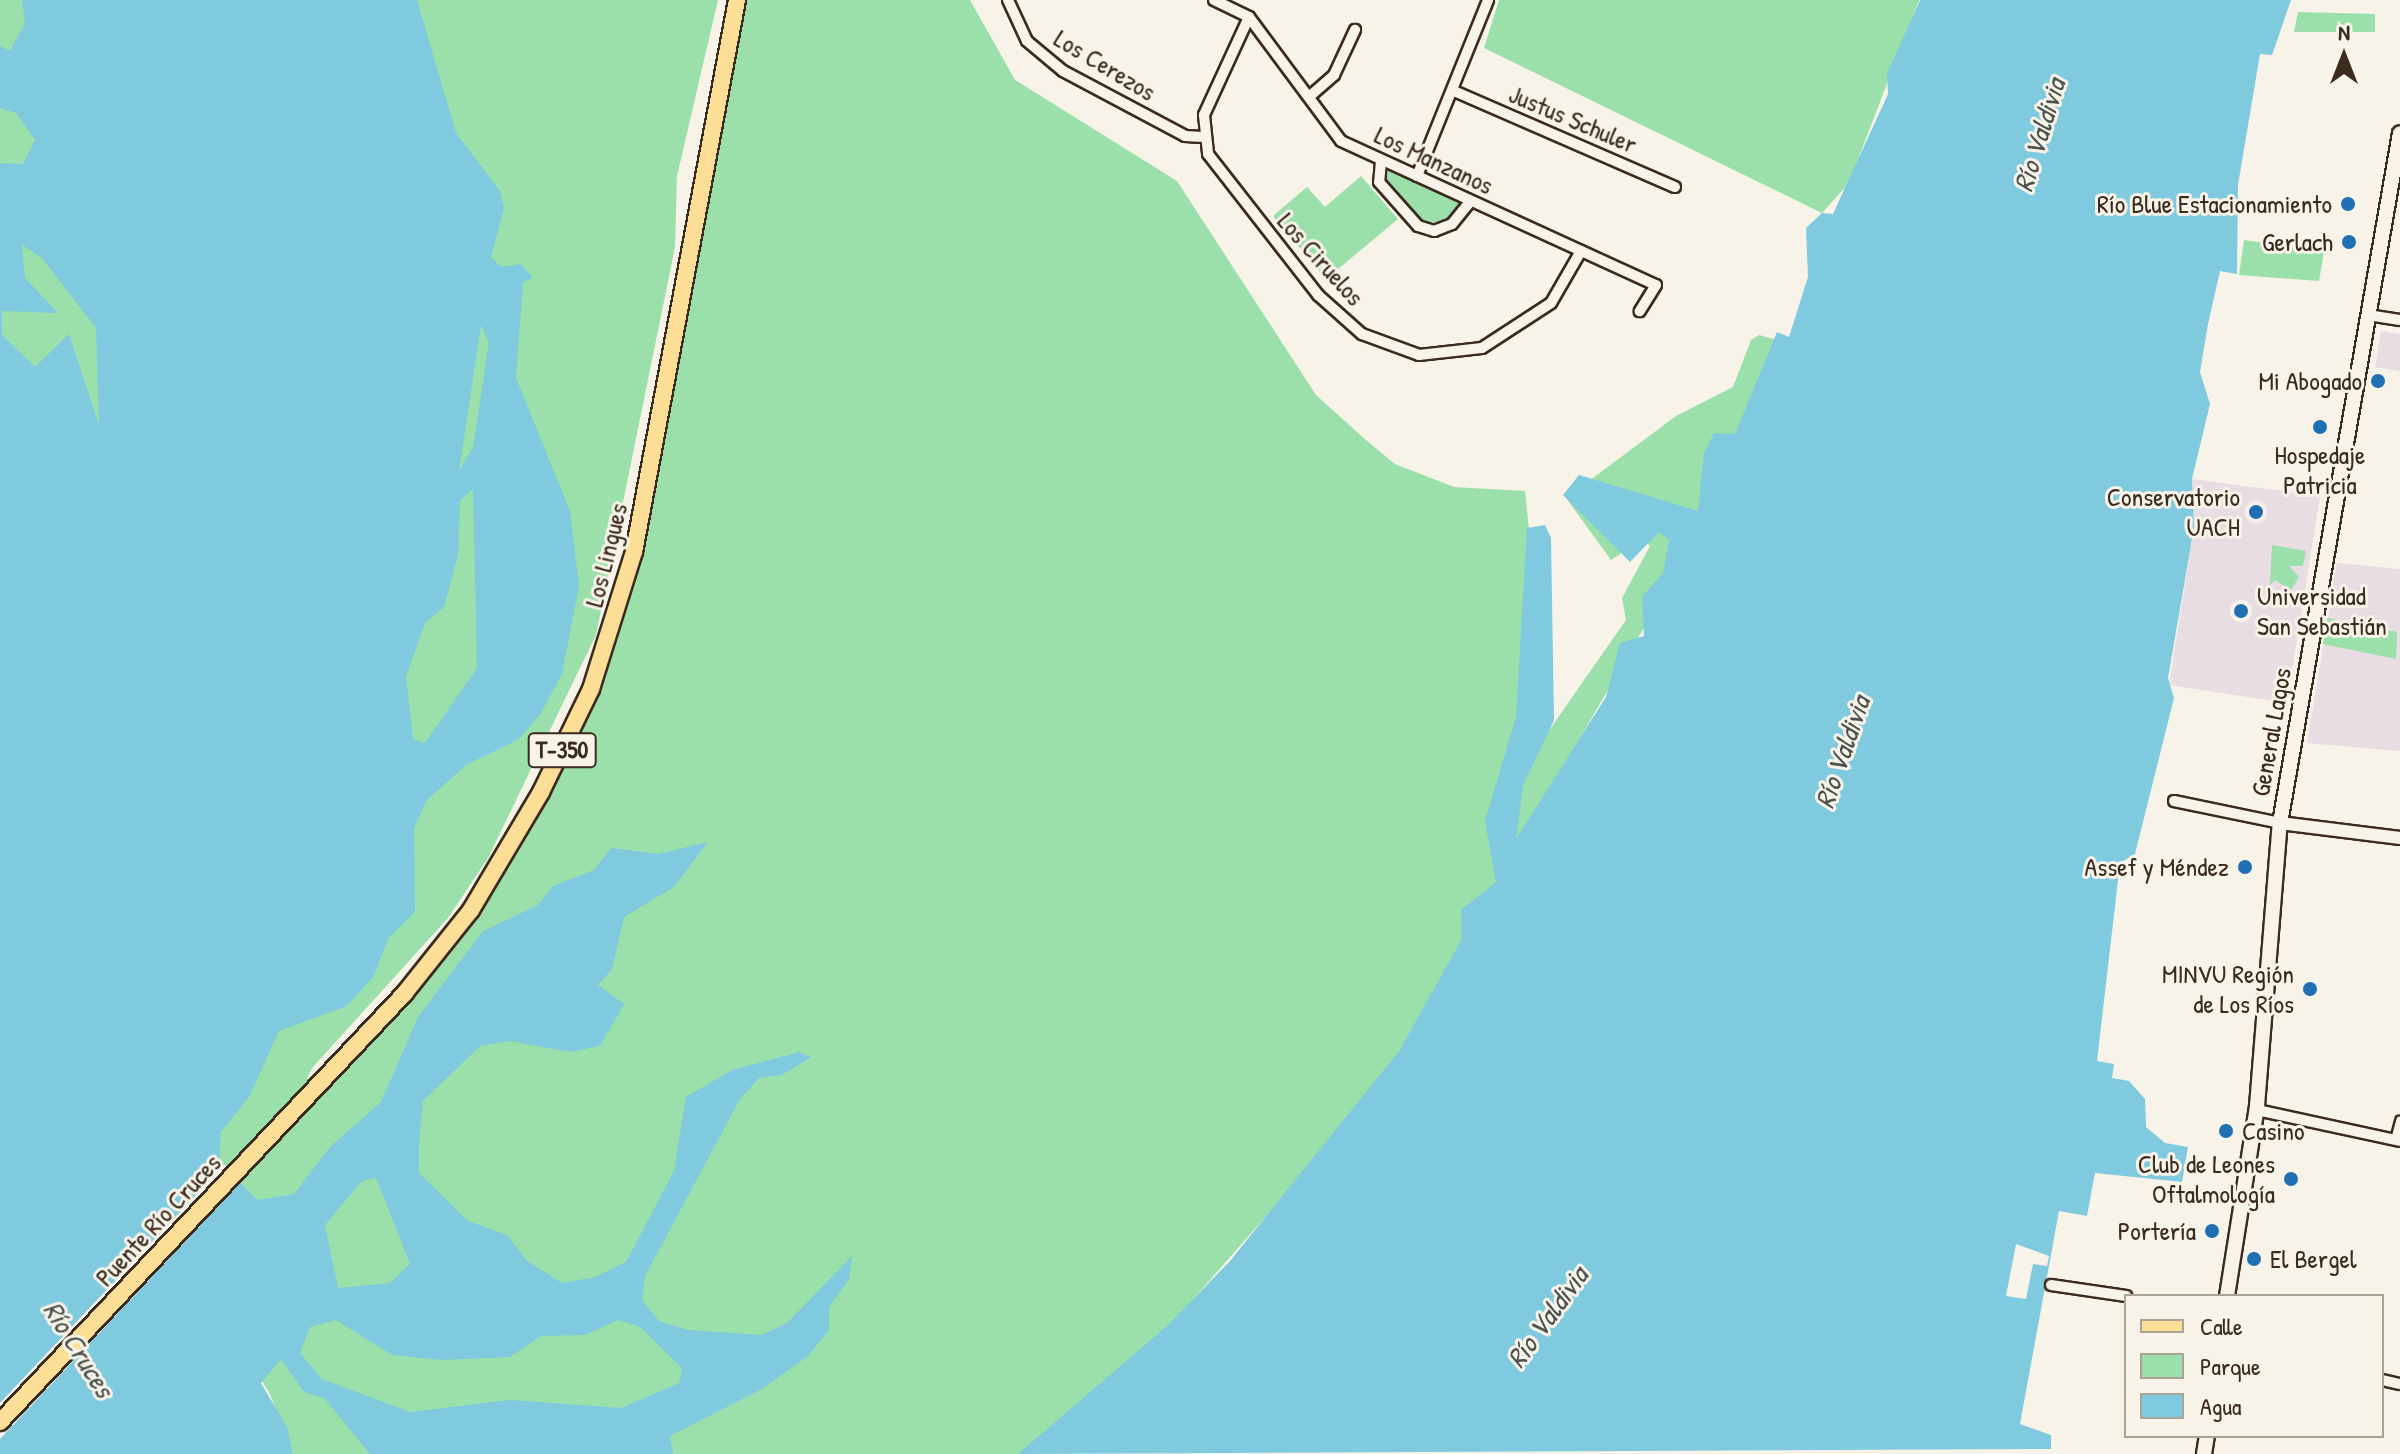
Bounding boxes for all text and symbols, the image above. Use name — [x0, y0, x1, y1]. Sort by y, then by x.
north arrow — [2304, 16, 2384, 96]
text: N — [2338, 17, 2350, 47]
street label: Los Cerezos — [1049, 23, 1161, 107]
water label: Río Valdivia — [2006, 74, 2072, 196]
street label: Justus Schuler — [1504, 78, 1642, 160]
street label: Los Manzanos — [1370, 119, 1498, 201]
place label: Río Blue Estacionamiento — [2097, 188, 2332, 220]
marker: Río Blue Estacionamiento — [2339, 195, 2357, 213]
street label: Los Ciruelos — [1271, 206, 1371, 312]
place label: Gerlach — [2262, 226, 2333, 258]
marker: Gerlach — [2340, 233, 2358, 251]
place label: Mi Abogado — [2258, 365, 2362, 397]
marker: Mi Abogado — [2369, 372, 2387, 390]
marker: Hospedaje Patricia — [2311, 418, 2329, 436]
place label: Hospedaje Patricia — [2275, 439, 2365, 500]
place label: Conservatorio UACH — [2107, 481, 2240, 542]
street label: Los Lingues — [578, 500, 634, 610]
marker: Conservatorio UACH — [2247, 503, 2265, 521]
place label: Universidad San Sebastián — [2257, 580, 2387, 642]
marker: Universidad San Sebastián — [2232, 602, 2250, 620]
street label: General Lagos — [2244, 665, 2298, 799]
water label: Río Valdivia — [1807, 691, 1877, 813]
road number: T-350 — [526, 730, 598, 770]
place label: Assef y Méndez — [2084, 851, 2229, 883]
marker: Assef y Méndez — [2236, 858, 2254, 876]
place label: MINVU Región de Los Ríos — [2162, 958, 2294, 1020]
marker: MINVU Región de Los Ríos — [2301, 980, 2319, 998]
place label: Casino — [2242, 1115, 2305, 1147]
marker: Casino — [2217, 1122, 2235, 1140]
street label: Puente Río Cruces — [89, 1147, 227, 1293]
place label: Club de Leones Oftalmología — [2138, 1148, 2275, 1210]
marker: Club de Leones Oftalmología — [2282, 1170, 2300, 1188]
place label: Portería — [2118, 1215, 2196, 1247]
marker: Portería — [2203, 1222, 2221, 1240]
place label: El Bergel — [2270, 1243, 2357, 1275]
marker: El Bergel — [2245, 1250, 2263, 1268]
water label: Río Valdivia — [1499, 1260, 1595, 1374]
legend — [2124, 1294, 2384, 1438]
water label: Río Cruces — [36, 1295, 122, 1403]
text: Calle — [2200, 1310, 2242, 1342]
text: Parque — [2200, 1350, 2260, 1382]
text: Agua — [2200, 1390, 2241, 1422]

